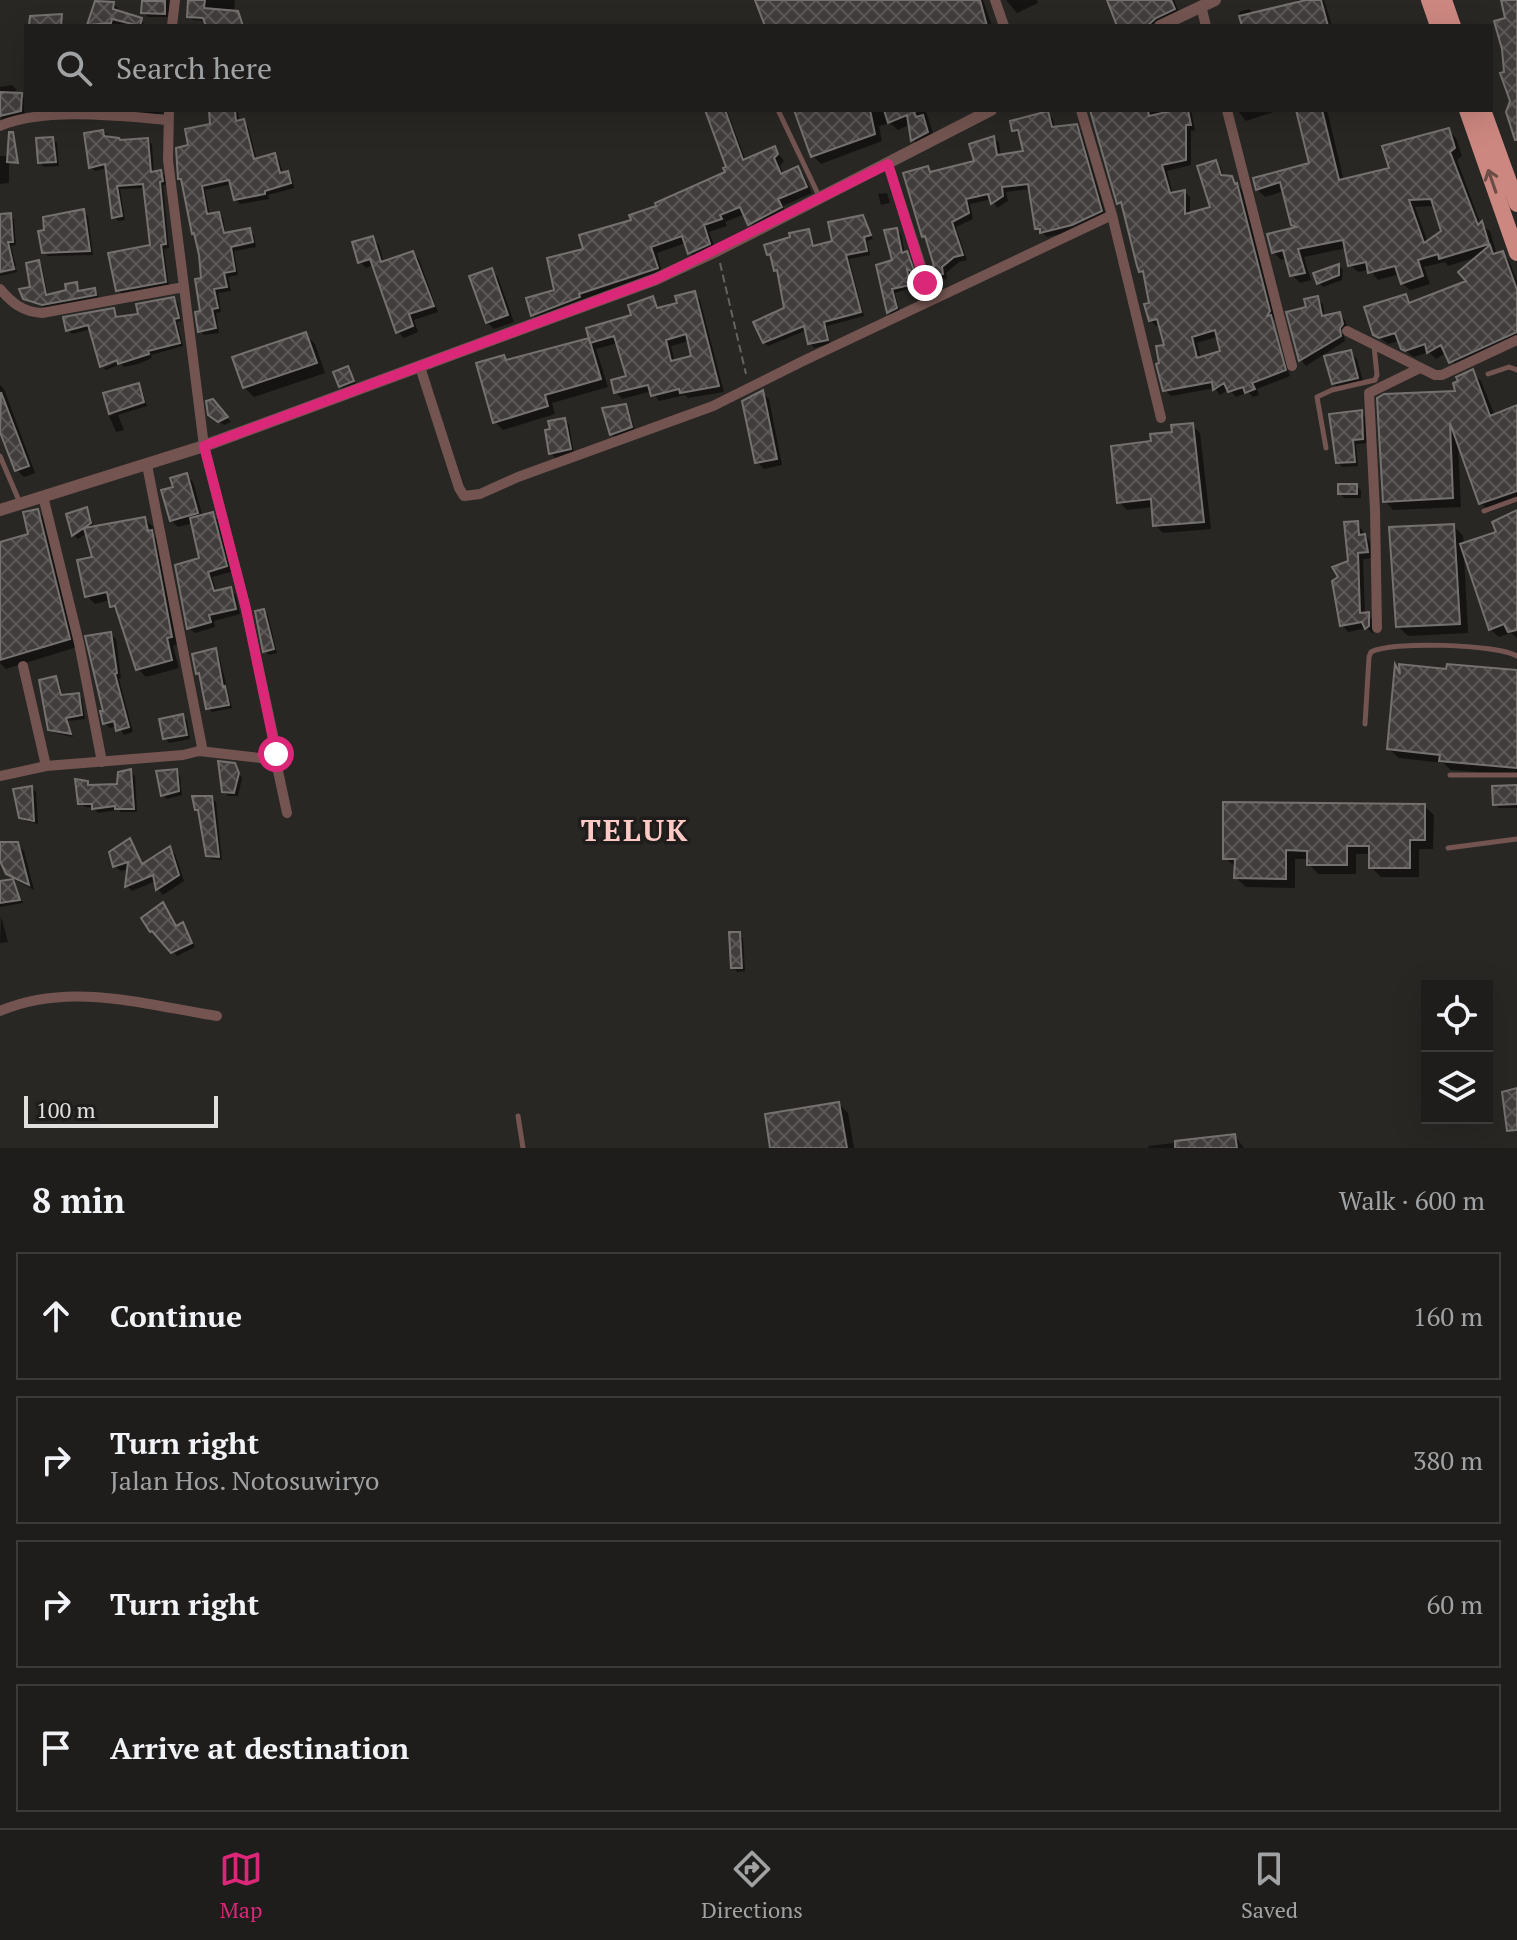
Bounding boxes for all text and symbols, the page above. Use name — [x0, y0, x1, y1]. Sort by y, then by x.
search box — [24, 24, 1493, 112]
icon: search — [52, 46, 96, 90]
text: Search here — [116, 48, 272, 88]
one-way arrow — [1484, 170, 1498, 194]
route end — [907, 265, 943, 301]
route start — [258, 736, 294, 772]
district label: TELUK — [581, 810, 689, 850]
map controls — [1421, 980, 1493, 1124]
button: locate — [1421, 980, 1493, 1052]
button: layers — [1421, 1052, 1493, 1124]
scale bar — [24, 1092, 218, 1128]
text: 100 m — [36, 1095, 96, 1124]
text: 8 min — [32, 1178, 125, 1223]
text: Walk · 600 m — [1339, 1183, 1485, 1217]
icon: ahead — [34, 1294, 78, 1338]
text: Continue — [110, 1296, 242, 1336]
text: 160 m — [1413, 1299, 1483, 1333]
text: Turn right — [110, 1423, 259, 1463]
icon: right — [34, 1438, 78, 1482]
text: 380 m — [1413, 1443, 1483, 1477]
text: Jalan Hos. Notosuwiryo — [110, 1463, 379, 1497]
icon: right — [34, 1582, 78, 1626]
text: Turn right — [110, 1584, 259, 1624]
text: 60 m — [1427, 1587, 1483, 1621]
icon: arrive — [34, 1726, 78, 1770]
text: Arrive at destination — [110, 1728, 409, 1768]
tab: Map — [219, 1847, 263, 1924]
tab: Directions — [701, 1847, 803, 1924]
tab: Saved — [1241, 1847, 1298, 1924]

